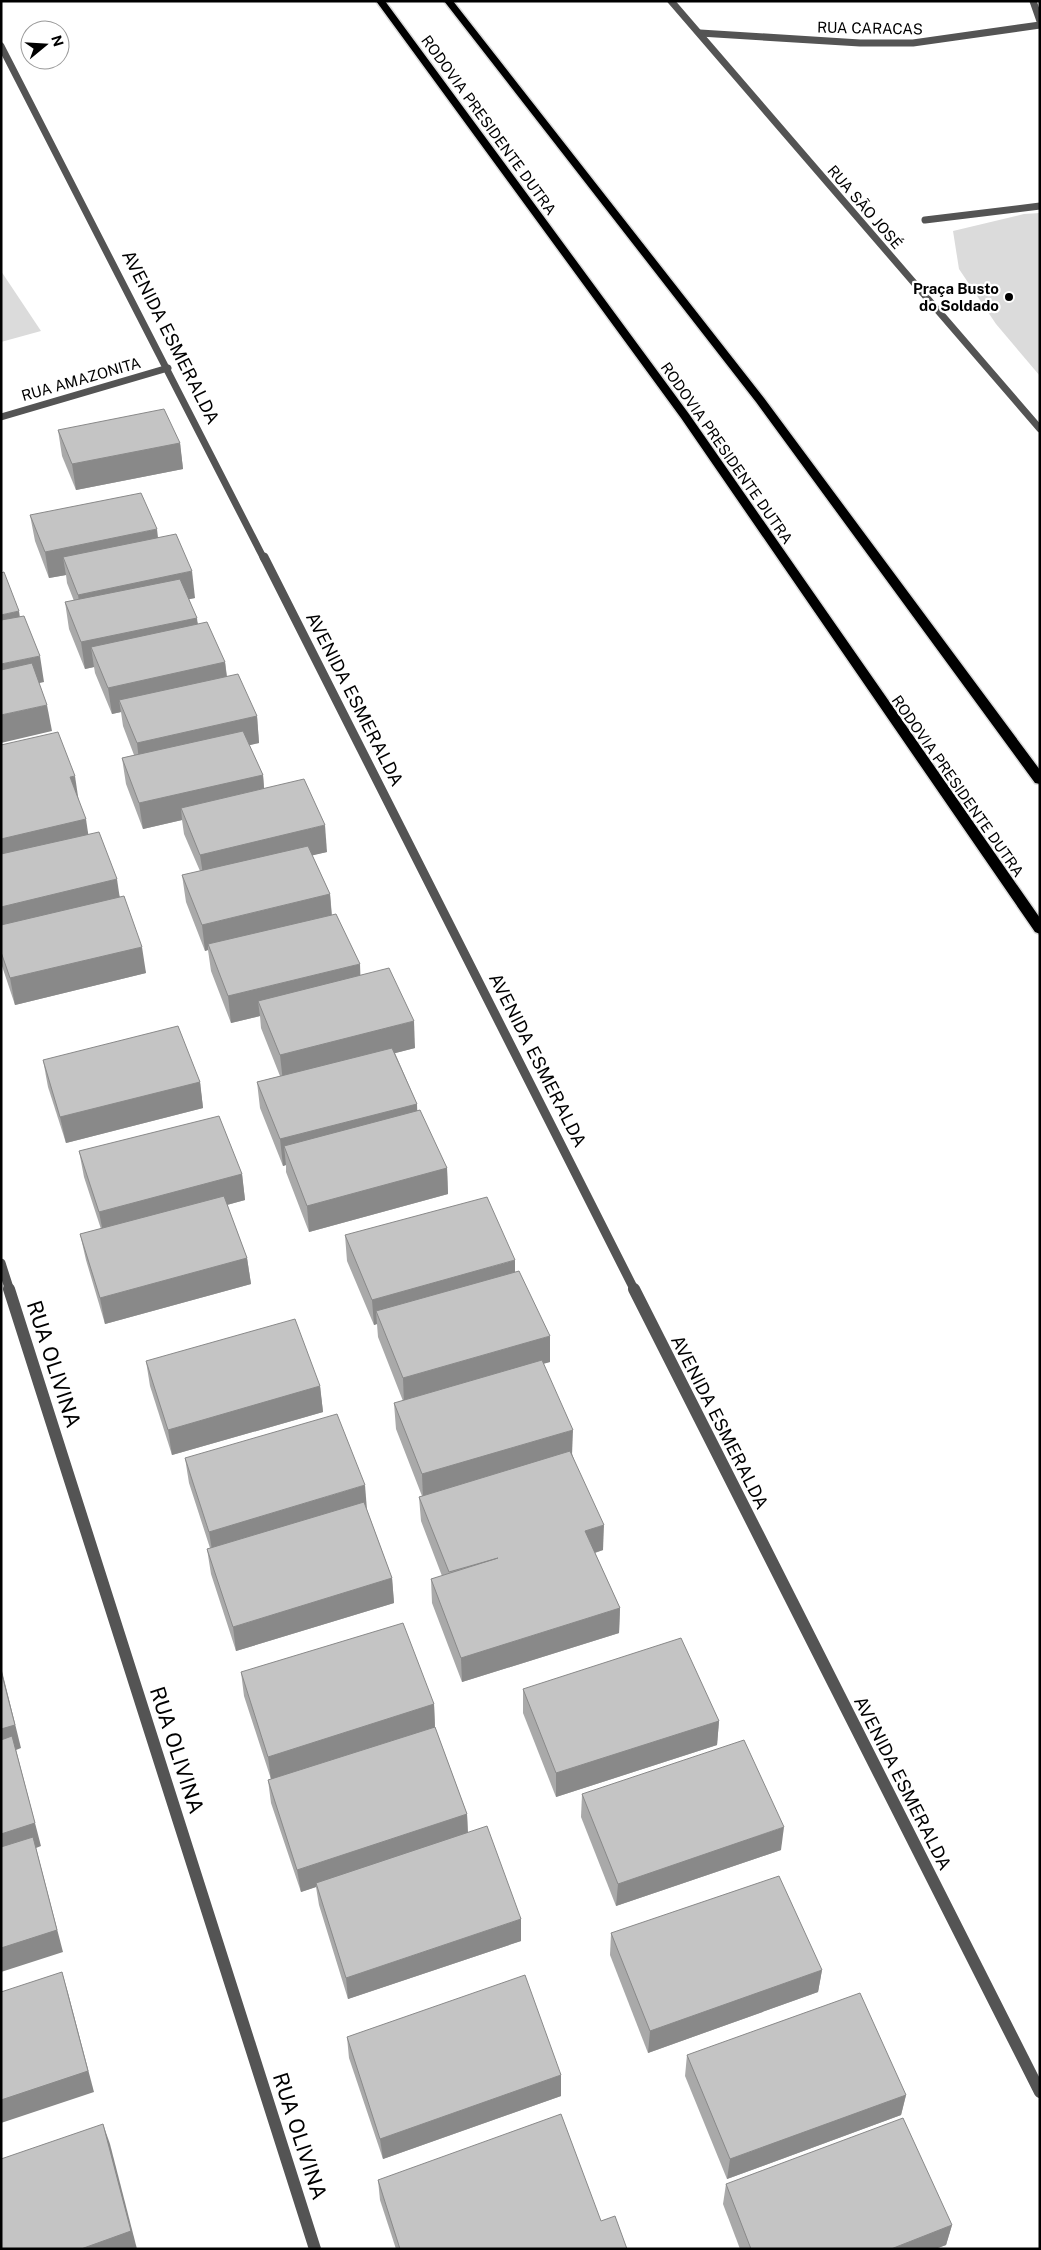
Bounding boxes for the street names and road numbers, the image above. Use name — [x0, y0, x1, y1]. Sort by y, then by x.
street label: RUA CARACAS — [817, 19, 923, 37]
street label: RODOVIA PRESIDENTE DUTRA — [418, 32, 560, 218]
street label: RUA SÃO JOSÉ — [824, 162, 906, 252]
street label: AVENIDA ESMERALDA — [118, 246, 224, 428]
street label: RUA AMAZONITA — [19, 354, 143, 404]
street label: RODOVIA PRESIDENTE DUTRA — [658, 359, 797, 547]
street label: AVENIDA ESMERALDA — [302, 608, 408, 790]
street label: RODOVIA PRESIDENTE DUTRA — [889, 692, 1028, 880]
street label: AVENIDA ESMERALDA — [485, 969, 591, 1151]
street label: RUA OLIVINA — [22, 1297, 86, 1431]
street label: AVENIDA ESMERALDA — [667, 1331, 773, 1513]
street label: RUA OLIVINA — [145, 1683, 209, 1817]
street label: AVENIDA ESMERALDA — [850, 1692, 956, 1874]
street label: RUA OLIVINA — [268, 2069, 332, 2203]

